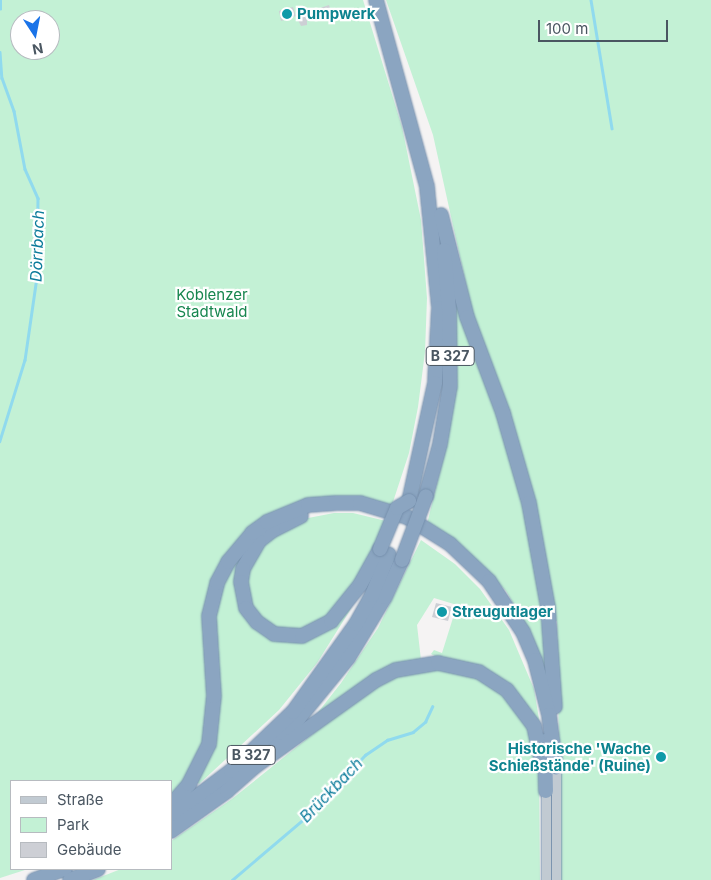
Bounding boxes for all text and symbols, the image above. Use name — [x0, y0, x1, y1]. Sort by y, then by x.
place label: Pumpwerk — [297, 5, 376, 23]
marker: Pumpwerk — [281, 8, 293, 20]
north arrow — [10, 10, 60, 60]
scale bar — [541, 10, 671, 42]
text: 100 m — [546, 19, 588, 38]
text: N — [31, 40, 45, 59]
water label: Dörrbach — [26, 210, 48, 282]
park label: Koblenzer Stadtwald — [176, 285, 248, 320]
road number: B 327 — [425, 344, 475, 368]
place label: Streugutlager — [452, 603, 553, 621]
marker: Streugutlager — [436, 606, 448, 618]
place label: Historische 'Wache Schießstände' (Ruine) — [489, 739, 651, 774]
road number: B 327 — [226, 744, 276, 766]
marker: Historische 'Wache Schießstände' (Ruine) — [655, 751, 667, 763]
water label: Brückbach — [296, 754, 366, 826]
legend — [10, 780, 172, 870]
text: Straße — [57, 790, 104, 809]
text: Park — [57, 815, 89, 834]
text: Gebäude — [57, 840, 122, 859]

